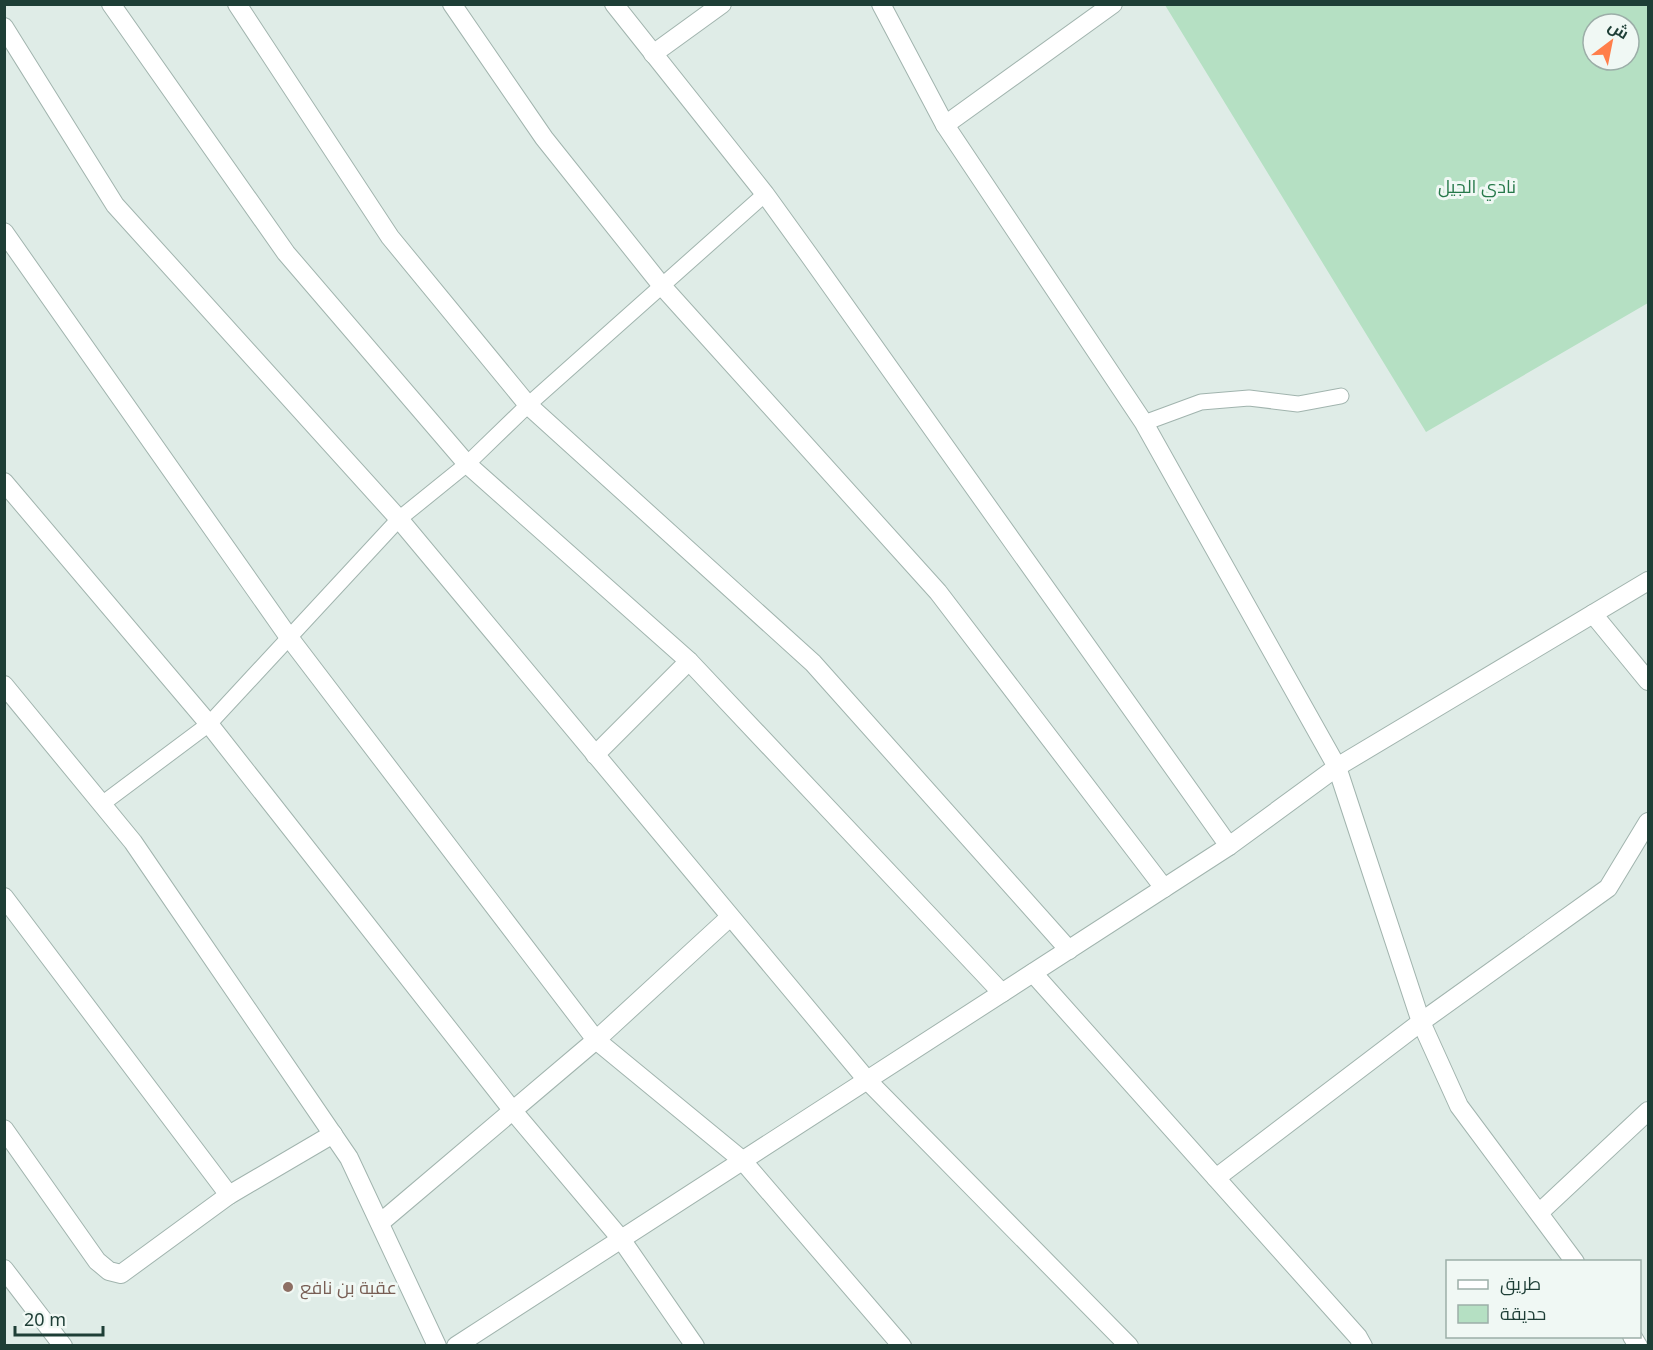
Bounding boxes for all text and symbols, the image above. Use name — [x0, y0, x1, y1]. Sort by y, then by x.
north arrow — [1581, 12, 1641, 72]
text: ش — [1604, 15, 1633, 44]
park label: نادي الجيل — [1438, 174, 1516, 201]
legend — [1446, 1260, 1641, 1338]
text: طريق — [1500, 1271, 1541, 1296]
place label: عقبة بن نافع — [300, 1275, 397, 1300]
marker: عقبة بن نافع — [281, 1280, 295, 1294]
scale bar — [15, 1299, 104, 1337]
text: حديقة — [1500, 1301, 1546, 1325]
text: 20 m — [24, 1307, 66, 1331]

